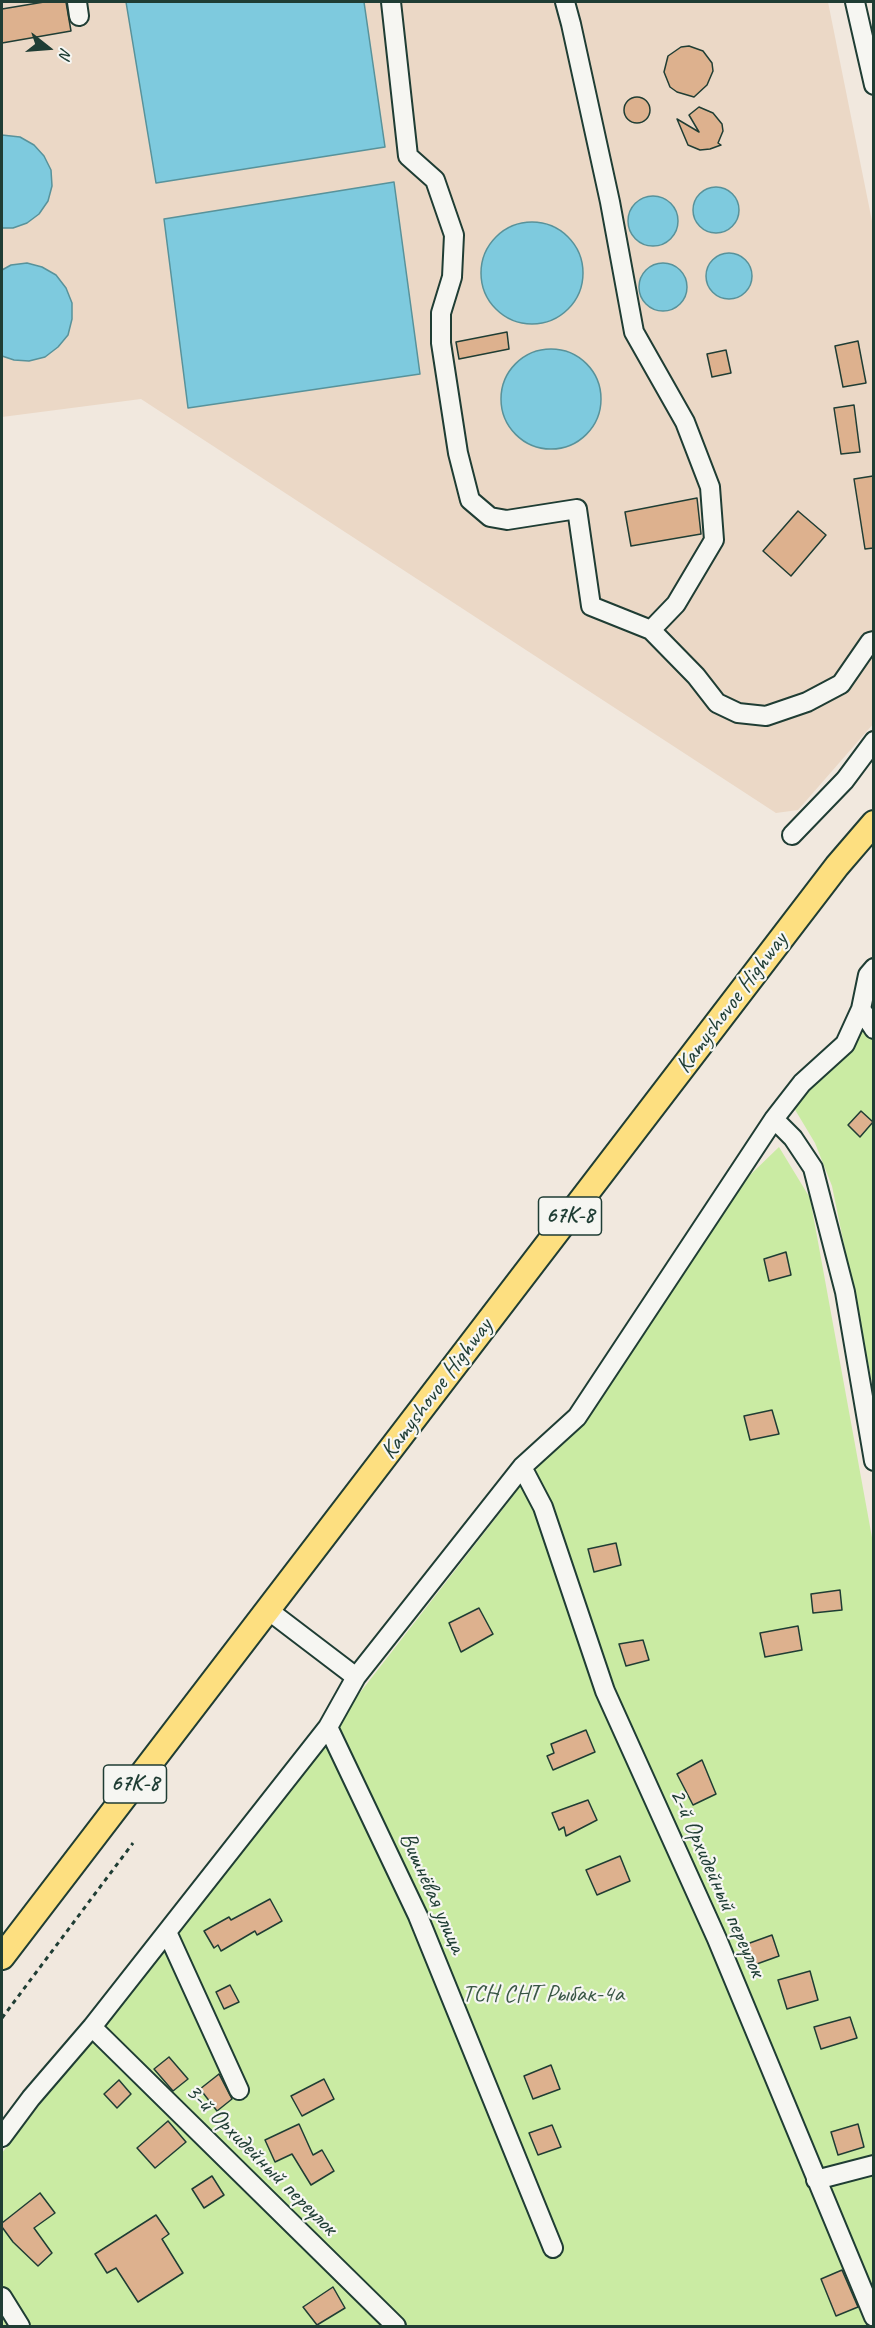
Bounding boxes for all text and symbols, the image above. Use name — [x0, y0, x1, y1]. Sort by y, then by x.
north arrow — [18, 18, 78, 78]
text: N — [54, 46, 76, 61]
street label: Kamyshovoe Highway — [670, 927, 794, 1079]
road number: 67К-8 — [538, 1197, 602, 1235]
street label: Kamyshovoe Highway — [375, 1313, 499, 1465]
road number: 67К-8 — [104, 1765, 166, 1803]
street label: 2-й Орхидейный переулок — [662, 1784, 772, 1982]
street label: Вишнёвая улица — [392, 1828, 472, 1958]
park label: ТСН СНТ Рыбак-4а — [462, 1981, 624, 2009]
street label: 3-й Орхидейный переулок — [179, 2078, 343, 2242]

